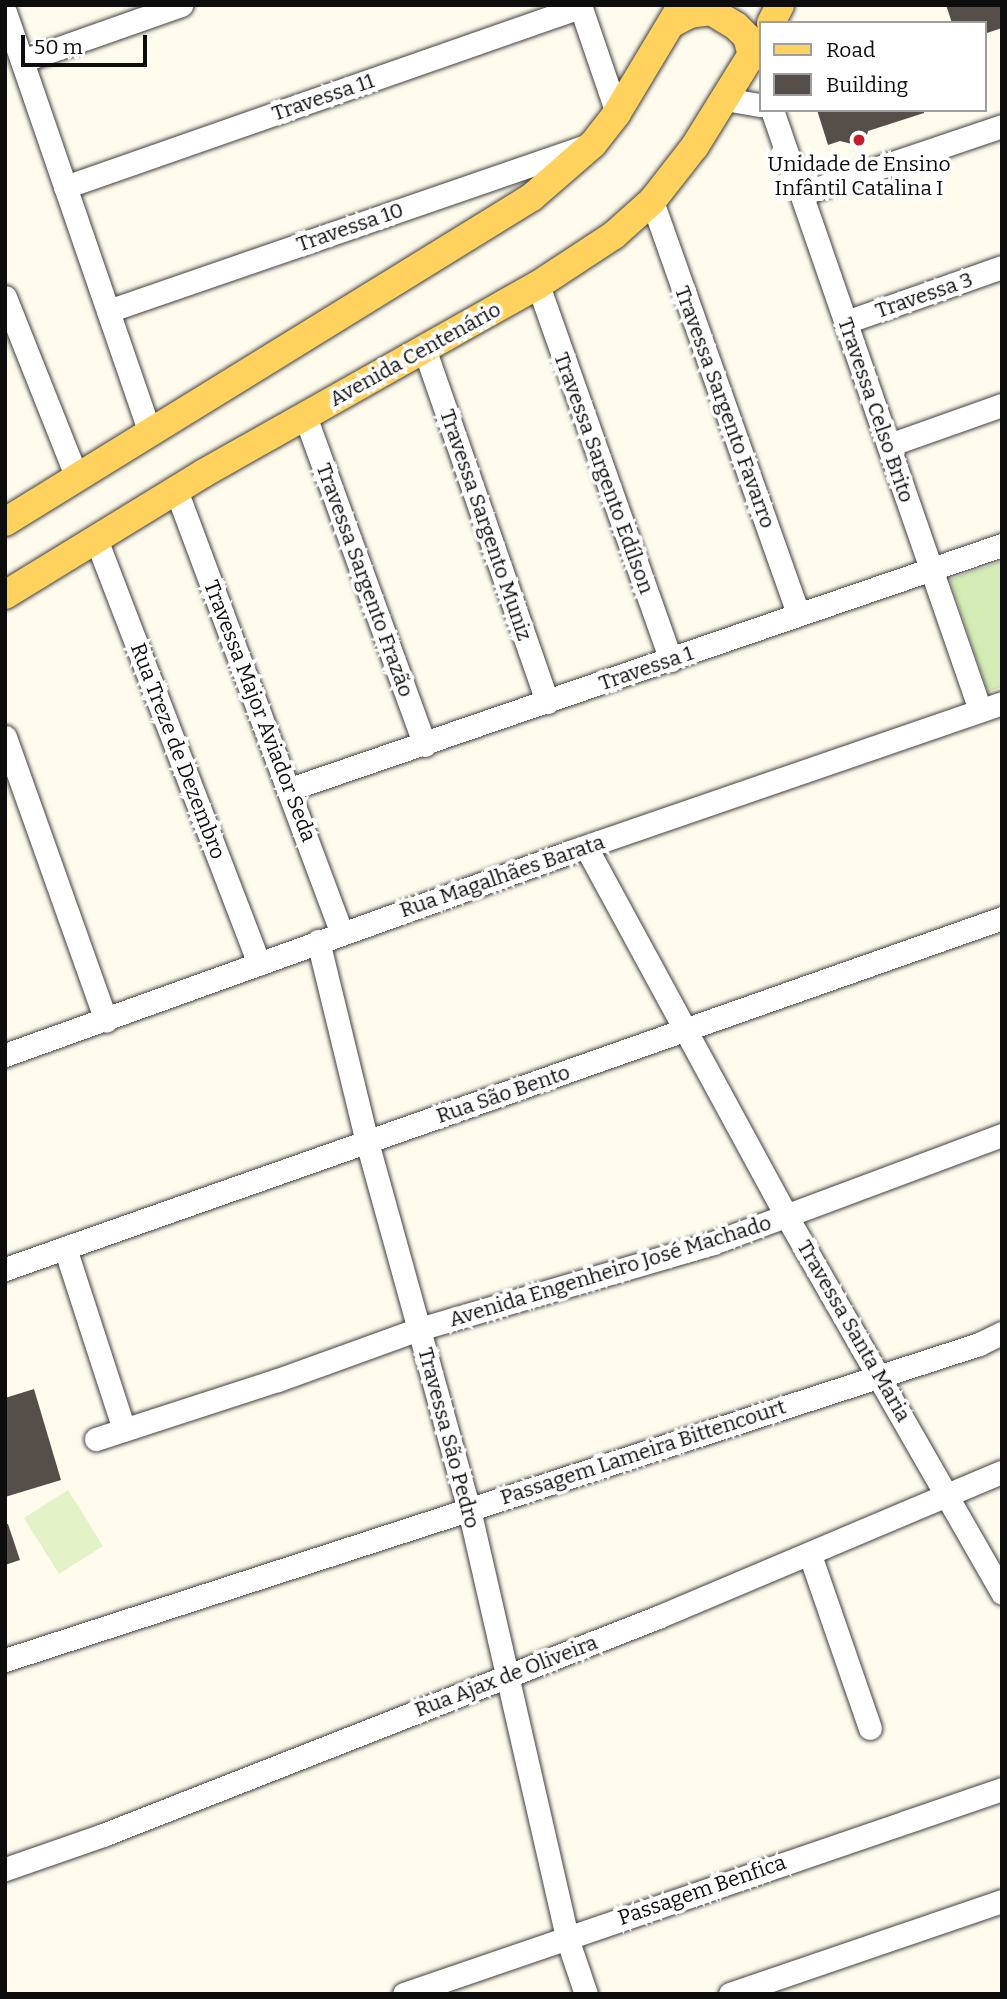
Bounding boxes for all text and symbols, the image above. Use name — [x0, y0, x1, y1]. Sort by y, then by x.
scale bar — [24, 21, 150, 65]
legend — [758, 21, 986, 112]
text: 50 m — [34, 34, 83, 60]
text: Road — [826, 37, 875, 63]
street label: Travessa 11 — [269, 68, 377, 126]
text: Building — [826, 72, 908, 98]
marker: Unidade de Ensino Infântil Catalina I — [851, 132, 867, 148]
place label: Unidade de Ensino Infântil Catalina I — [767, 151, 951, 201]
street label: Travessa 10 — [293, 197, 407, 257]
street label: Travessa 3 — [872, 267, 976, 323]
street label: Travessa Sargento Favarro — [669, 283, 781, 531]
street label: Avenida Centenário — [325, 296, 505, 412]
street label: Travessa Celso Brito — [833, 314, 919, 506]
street label: Travessa Sargento Edílson — [549, 349, 659, 597]
street label: Travessa Sargento Muniz — [435, 406, 537, 644]
street label: Travessa Sargento Frazão — [311, 460, 419, 700]
street label: Travessa Major Aviador Seda — [198, 577, 322, 845]
street label: Rua Treze de Dezembro — [125, 639, 231, 863]
street label: Travessa 1 — [596, 640, 696, 696]
street label: Rua Magalhães Barata — [396, 829, 608, 923]
street label: Rua São Bento — [433, 1059, 573, 1129]
street label: Avenida Engenheiro José Machado — [446, 1210, 774, 1332]
street label: Travessa Santa Maria — [792, 1236, 916, 1426]
street label: Travessa São Pedro — [413, 1345, 485, 1531]
street label: Passagem Lameira Bittencourt — [497, 1394, 789, 1510]
street label: Rua Ajax de Oliveira — [411, 1630, 601, 1722]
street label: Passagem Benfica — [615, 1849, 789, 1931]

